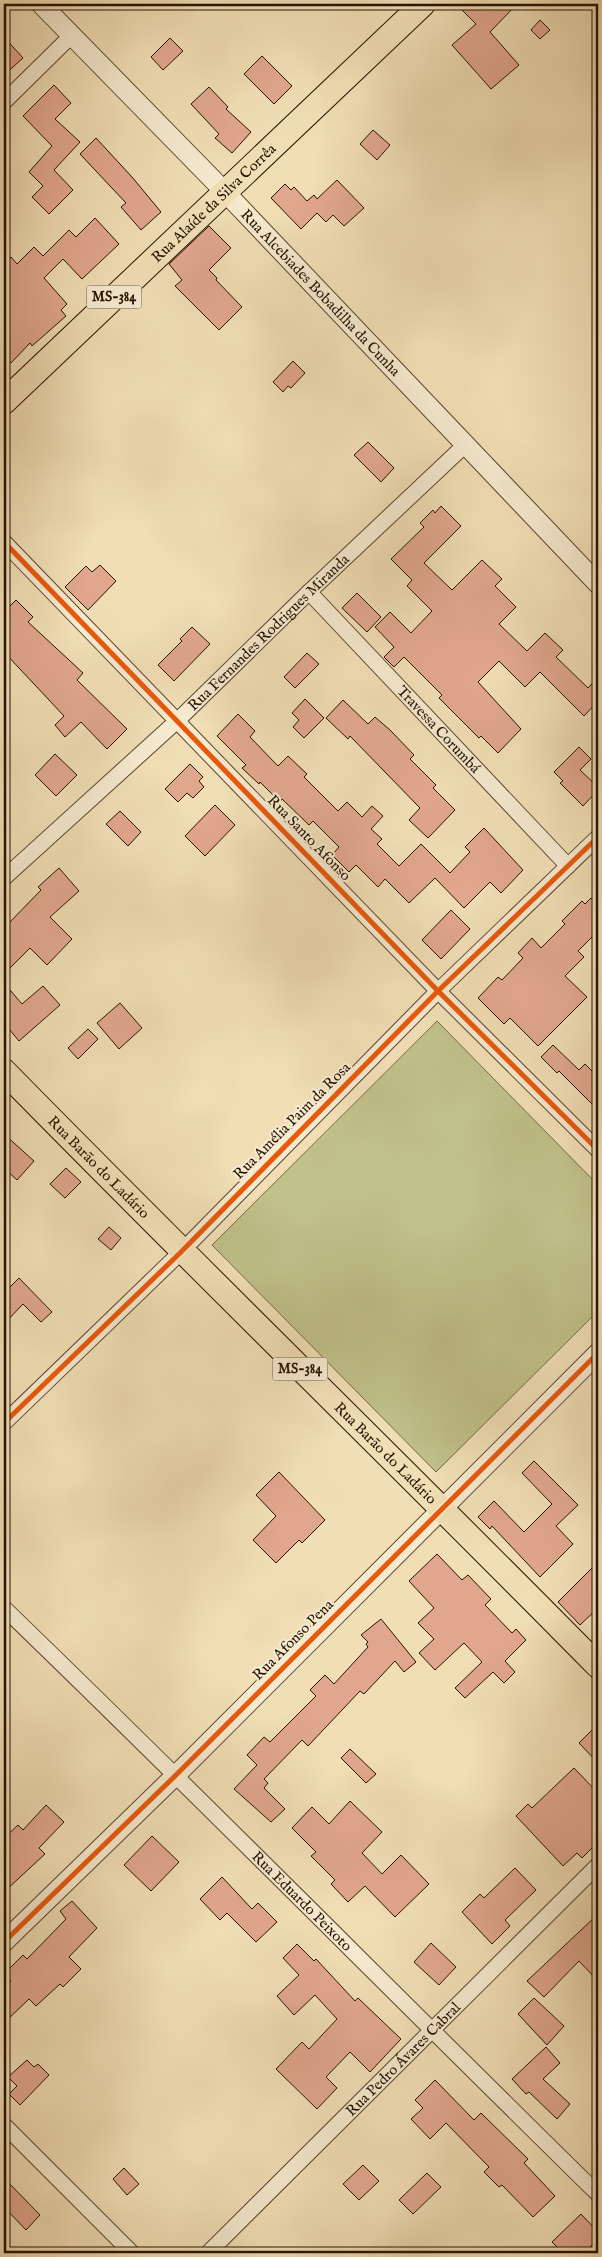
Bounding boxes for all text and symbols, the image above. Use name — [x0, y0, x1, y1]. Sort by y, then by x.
street label: Rua Alaíde da Silva Corrêa — [147, 139, 280, 267]
street label: Rua Alcebiades Bobadilha da Cunha — [237, 205, 405, 381]
road number: MS-384 — [86, 286, 142, 308]
street label: Rua Fernandes Rodrigues Miranda — [184, 549, 353, 715]
street label: Travessa Corumbá — [393, 682, 485, 778]
street label: Rua Santo Afonso — [263, 791, 355, 885]
street label: Rua Amélia Paim da Rosa — [229, 1058, 355, 1184]
street label: Rua Barão do Ladário — [44, 1112, 154, 1222]
road number: MS-384 — [272, 1358, 328, 1380]
street label: Rua Barão do Ladário — [330, 1398, 441, 1508]
street label: Rua Afonso Pena — [249, 1595, 338, 1684]
street label: Rua Eduardo Peixoto — [248, 1847, 356, 1955]
street label: Rua Pedro Ávares Cabral — [342, 1997, 465, 2120]

